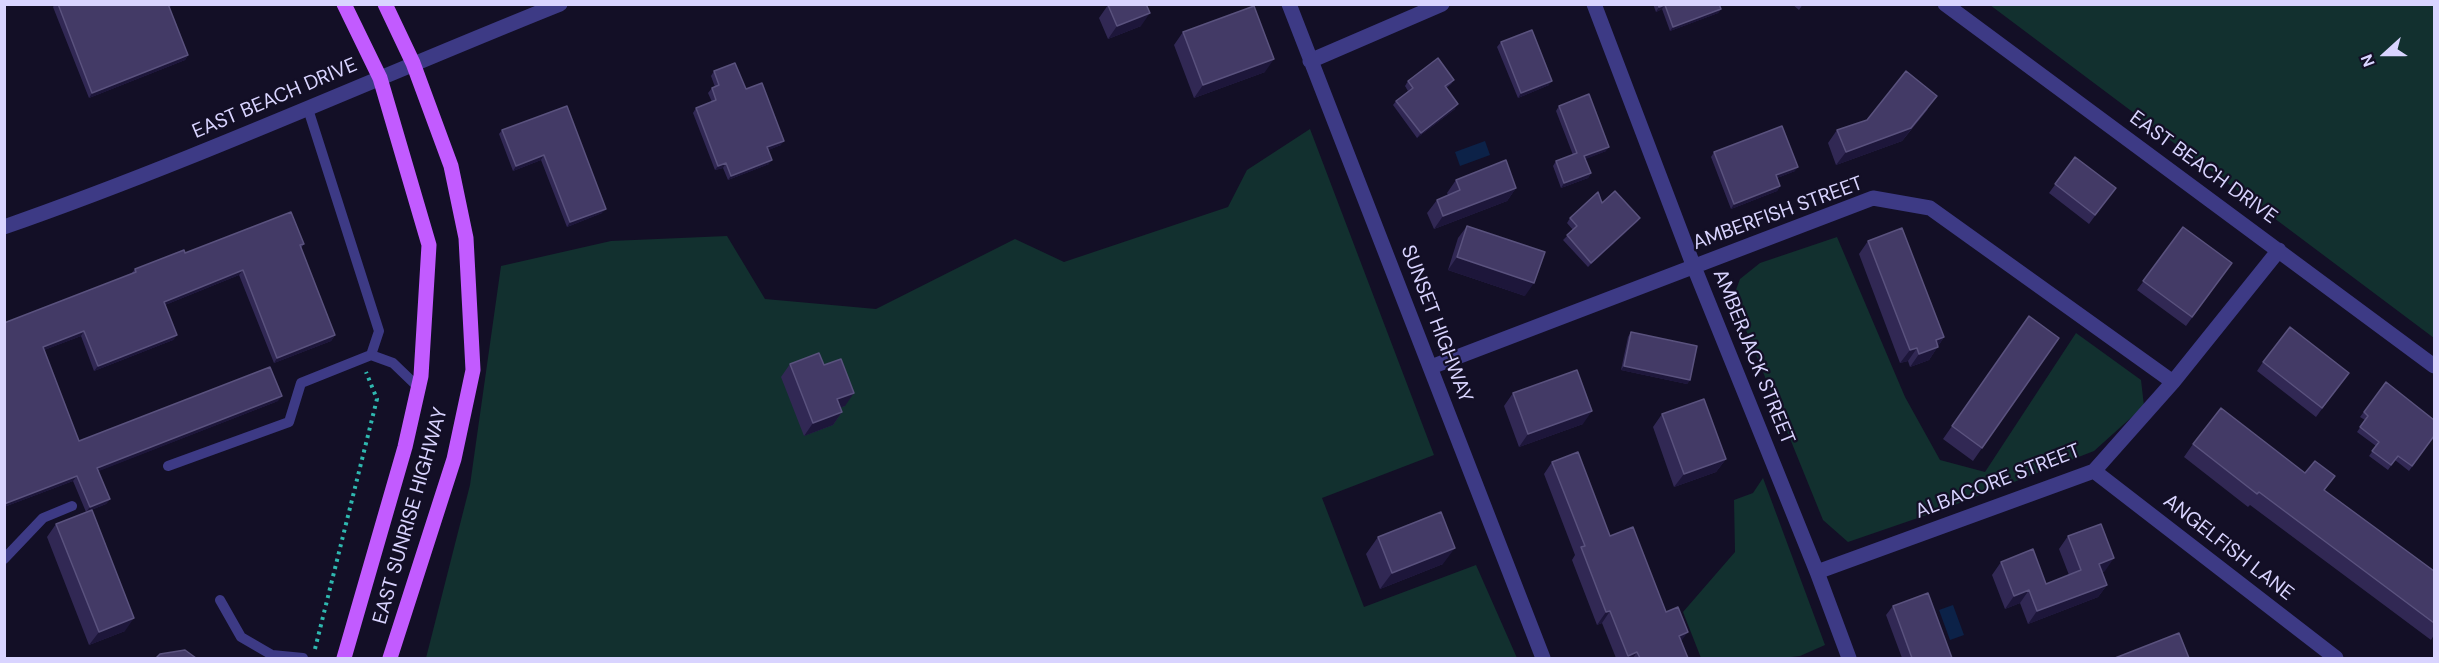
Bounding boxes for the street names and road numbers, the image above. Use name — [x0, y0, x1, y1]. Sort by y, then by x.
street label: EAST BEACH DRIVE — [189, 53, 361, 145]
street label: EAST BEACH DRIVE — [2125, 106, 2281, 230]
street label: AMBERFISH STREET — [1690, 172, 1866, 256]
street label: SUNSET HIGHWAY — [1395, 242, 1477, 406]
street label: AMBERJACK STREET — [1707, 266, 1799, 448]
street label: EAST SUNRISE HIGHWAY — [369, 405, 453, 627]
street label: ALBACORE STREET — [1912, 440, 2084, 524]
street label: ANGELFISH LANE — [2158, 490, 2298, 606]

